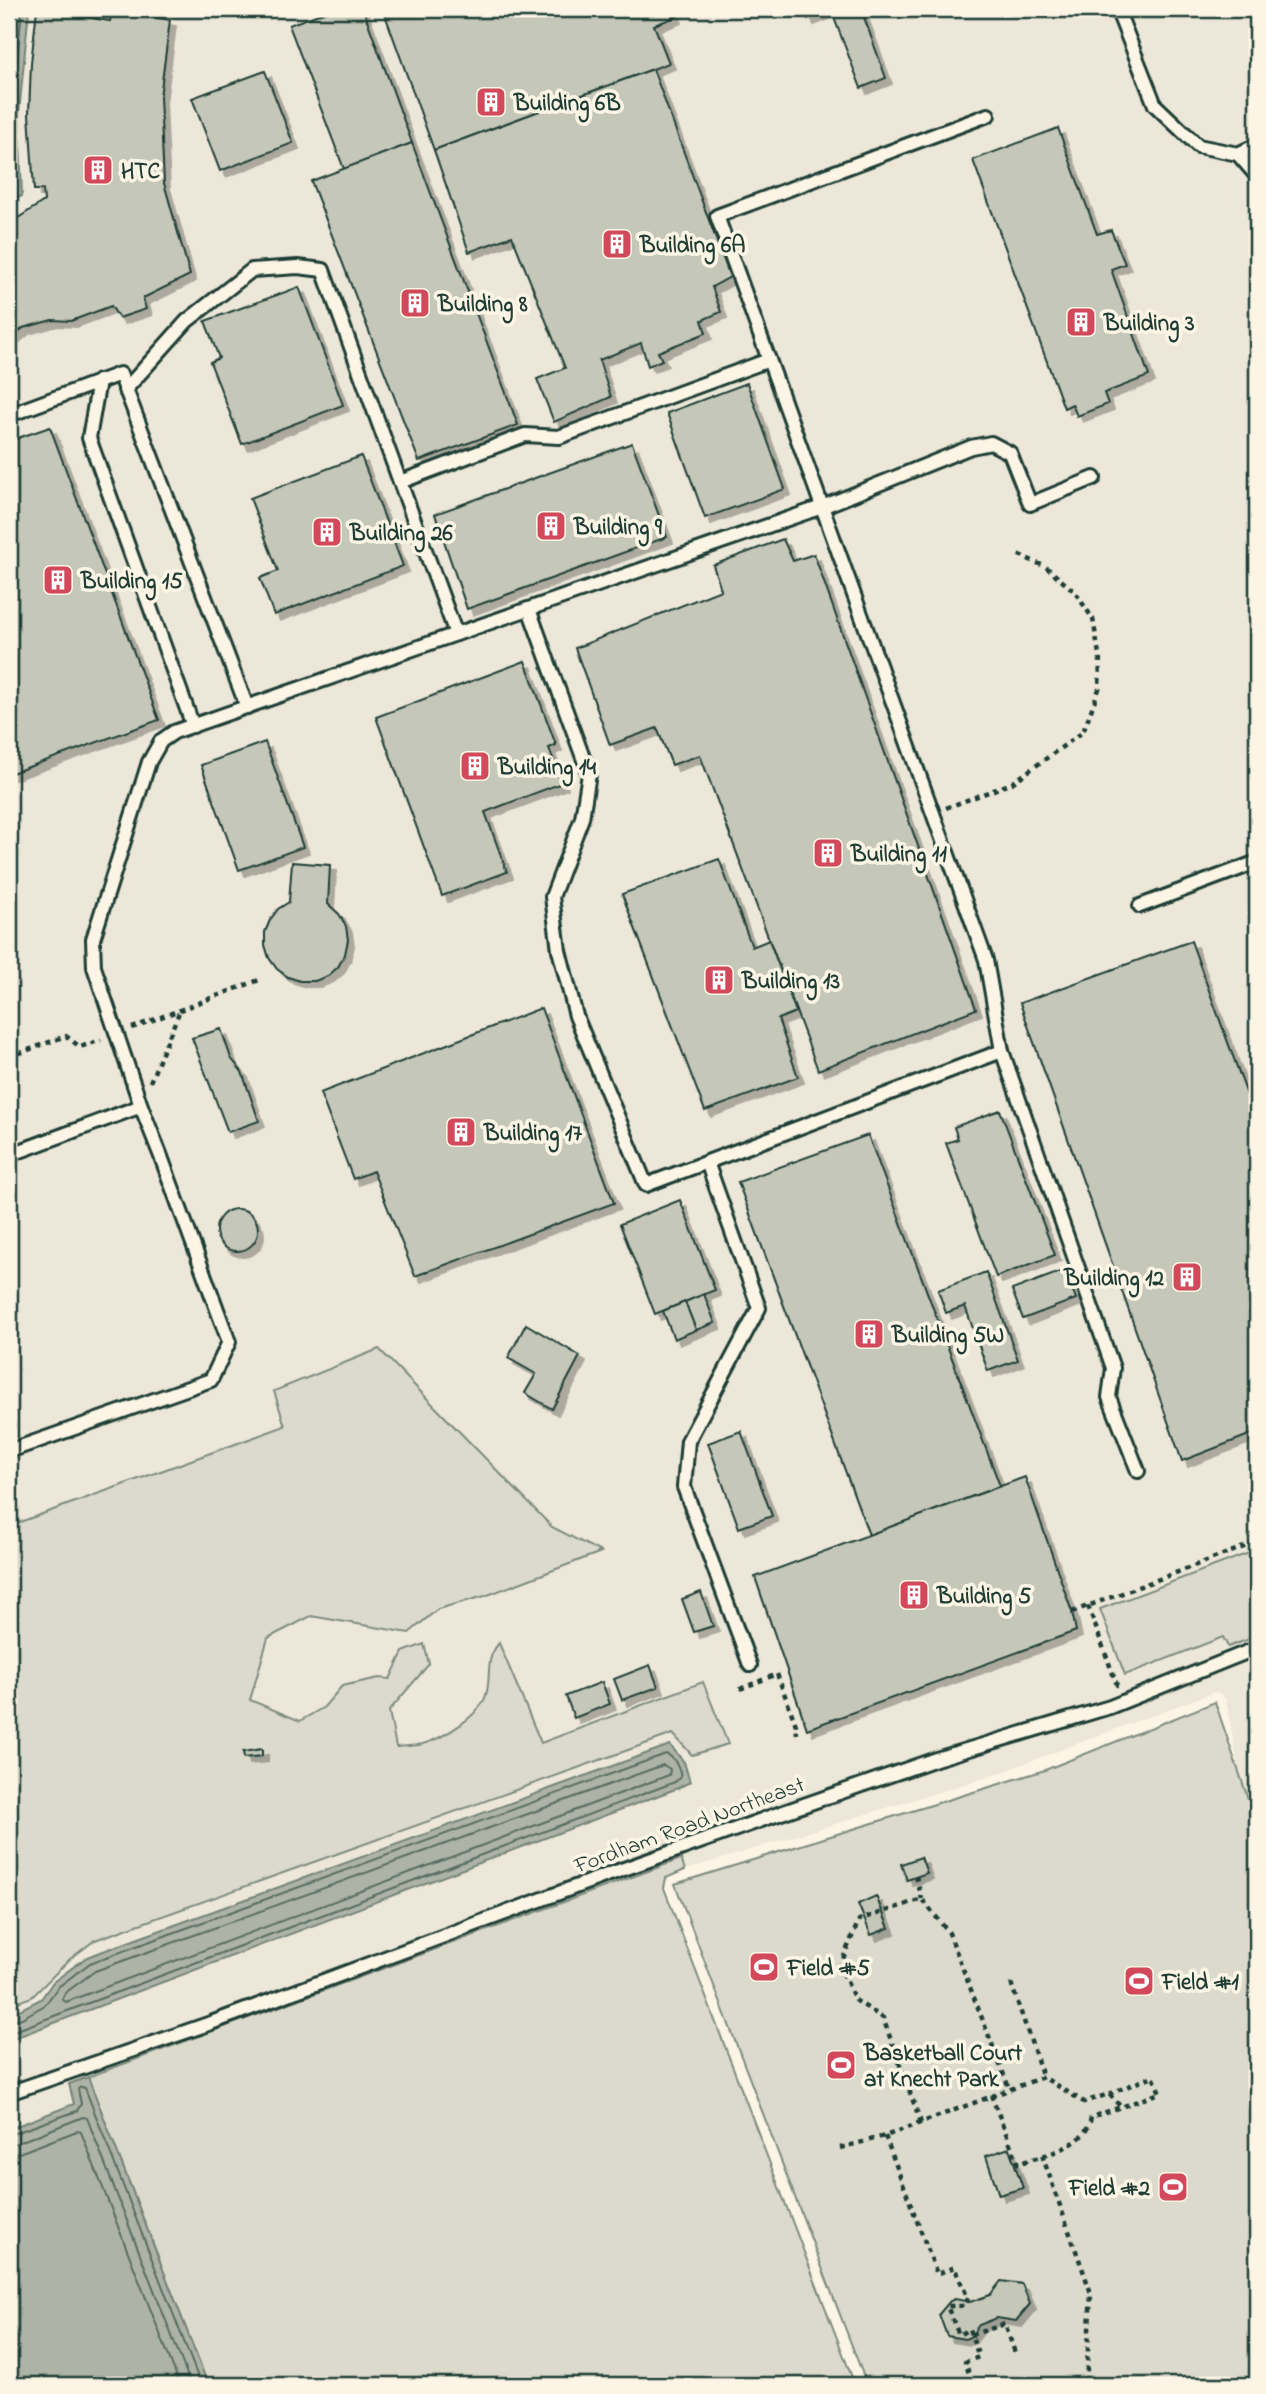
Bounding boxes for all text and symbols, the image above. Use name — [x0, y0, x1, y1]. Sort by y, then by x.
building icon: Building 6B — [474, 85, 508, 119]
place label: Building 6B — [513, 88, 621, 123]
building icon: HTC — [81, 153, 115, 187]
place label: HTC — [121, 156, 161, 189]
building icon: Building 6A — [600, 227, 634, 261]
place label: Building 6A — [639, 230, 745, 265]
building icon: Building 8 — [398, 286, 432, 320]
place label: Building 8 — [437, 289, 528, 324]
building icon: Building 3 — [1064, 305, 1098, 339]
place label: Building 3 — [1103, 308, 1195, 343]
building icon: Building 9 — [534, 509, 568, 543]
place label: Building 9 — [573, 512, 663, 547]
building icon: Building 26 — [310, 515, 344, 549]
place label: Building 26 — [349, 518, 454, 553]
building icon: Building 15 — [41, 563, 75, 597]
place label: Building 15 — [80, 566, 183, 601]
building icon: Building 14 — [458, 749, 492, 783]
place label: Building 14 — [497, 752, 596, 787]
building icon: Building 11 — [811, 836, 845, 870]
place label: Building 11 — [850, 839, 947, 874]
building icon: Building 13 — [702, 963, 736, 997]
place label: Building 13 — [741, 966, 840, 1001]
building icon: Building 17 — [444, 1115, 478, 1149]
place label: Building 17 — [483, 1118, 582, 1153]
building icon: Building 12 — [1170, 1260, 1204, 1294]
place label: Building 12 — [1063, 1263, 1165, 1298]
building icon: Building 5W — [852, 1317, 886, 1351]
place label: Building 5W — [891, 1320, 1004, 1355]
building icon: Building 5 — [897, 1578, 931, 1612]
place label: Building 5 — [936, 1581, 1031, 1616]
street label: Fordham Road Northeast — [569, 1769, 810, 1884]
sports icon: Field #5 — [747, 1950, 781, 1984]
place label: Field #5 — [786, 1953, 870, 1986]
sports icon: Field #1 — [1122, 1964, 1156, 1998]
place label: Field #1 — [1161, 1967, 1240, 2000]
place label: Basketball Court at Knecht Park — [863, 2038, 1023, 2097]
sports icon: Basketball Court at Knecht Park — [824, 2048, 858, 2082]
sports icon: Field #2 — [1156, 2170, 1190, 2204]
place label: Field #2 — [1068, 2173, 1151, 2206]

